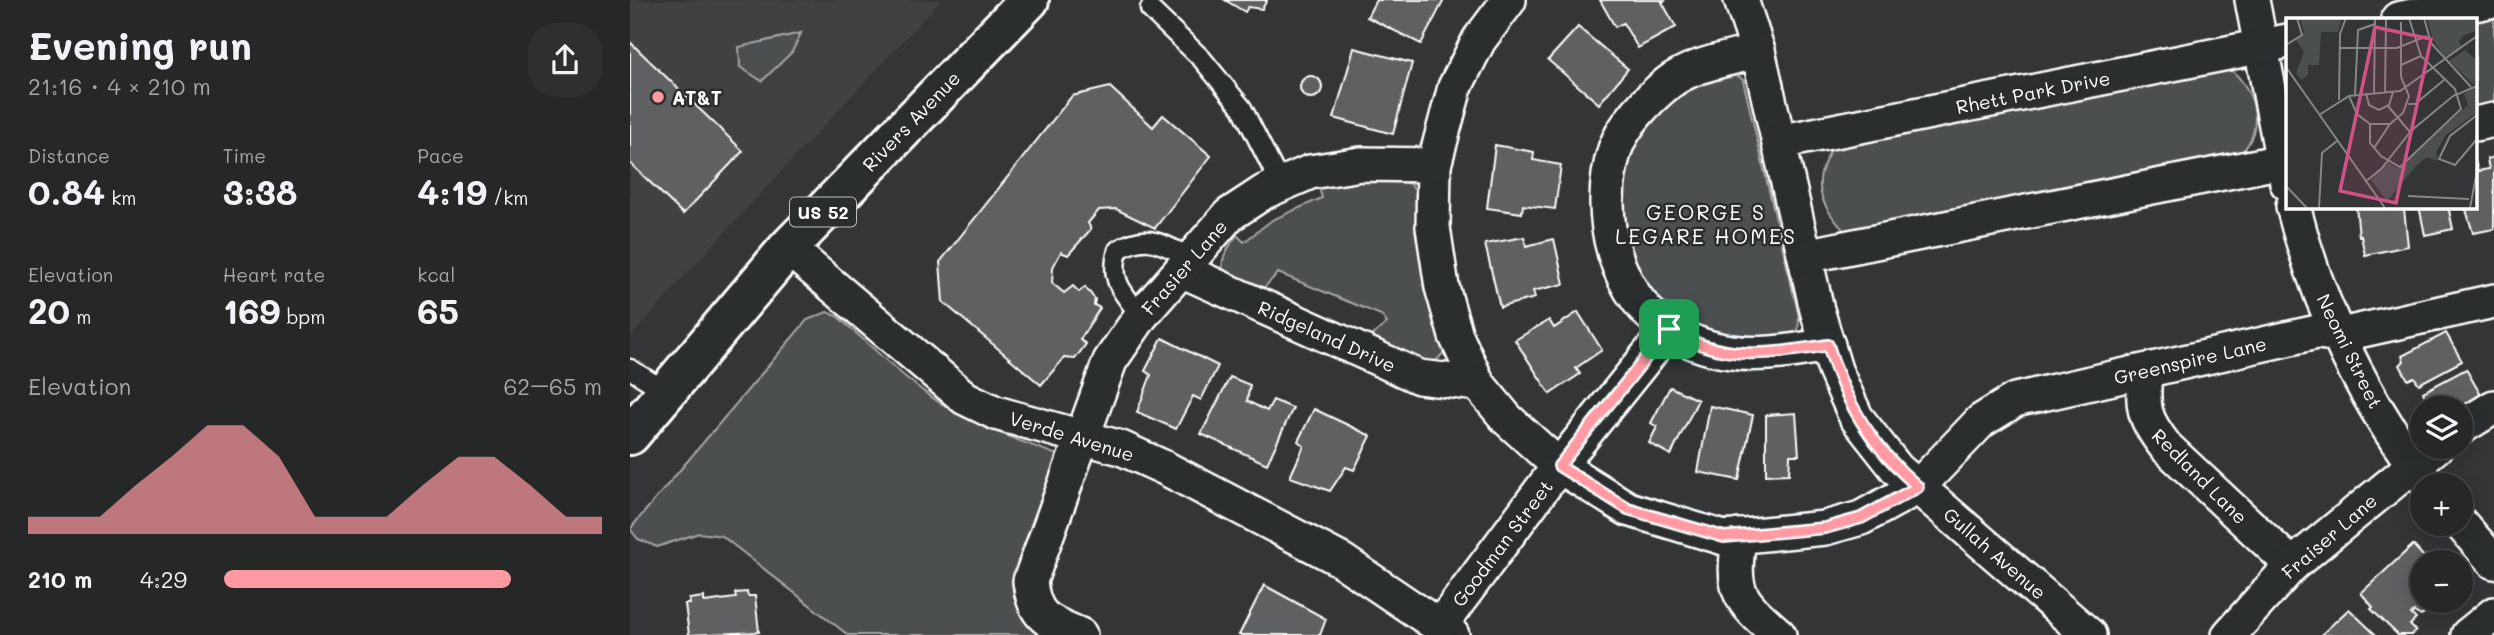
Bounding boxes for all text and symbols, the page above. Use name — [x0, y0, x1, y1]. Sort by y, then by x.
inset map — [2286, 18, 2476, 208]
text: Evening run — [28, 20, 252, 70]
button: share — [528, 23, 602, 97]
street label: Rivers Avenue — [857, 65, 965, 177]
street label: Rhett Park Drive — [1954, 65, 2112, 119]
text: 21:16 · 4 × 210 m — [28, 71, 211, 101]
place label: AT&T — [672, 85, 722, 110]
marker: AT&T — [650, 89, 666, 105]
text: Distance — [28, 143, 110, 168]
text: Time — [223, 143, 266, 168]
text: Pace — [417, 143, 464, 168]
text: 0.84 — [28, 168, 105, 214]
text: 3:38 — [223, 168, 297, 214]
text: 4:19 — [417, 168, 487, 214]
text: km — [105, 185, 137, 210]
text: /km — [487, 185, 528, 210]
road number: US 52 — [790, 197, 856, 226]
district label: GEORGE S LEGARE HOMES — [1615, 198, 1797, 249]
street label: Frasier Lane — [1136, 214, 1232, 320]
text: Elevation — [28, 262, 113, 287]
text: Heart rate — [223, 262, 325, 287]
text: kcal — [417, 262, 455, 287]
text: 20 — [28, 287, 70, 333]
text: 169 — [223, 287, 280, 333]
text: 65 — [417, 287, 459, 333]
street label: Neomi Street — [2311, 290, 2389, 412]
street label: Ridgeland Drive — [1254, 294, 1400, 378]
pin — [1639, 299, 1699, 359]
text: m — [70, 304, 91, 329]
text: bpm — [280, 304, 325, 329]
icon: arrive — [1650, 310, 1688, 348]
street label: Greenspire Lane — [2111, 330, 2269, 390]
text: Elevation — [28, 371, 131, 401]
text: 62–65 m — [503, 371, 602, 401]
map controls — [2410, 396, 2473, 613]
button: layers — [2410, 396, 2473, 459]
street label: Verde Avenue — [1007, 405, 1137, 467]
street label: Redland Lane — [2147, 423, 2253, 529]
button: + — [2410, 473, 2473, 536]
street label: Goodman Street — [1446, 474, 1558, 612]
street label: Fraiser Lane — [2276, 488, 2382, 584]
street label: Gullah Avenue — [1938, 501, 2052, 605]
button: − — [2410, 550, 2473, 613]
text: 210 m — [28, 564, 92, 594]
text: 4:29 — [140, 564, 187, 594]

